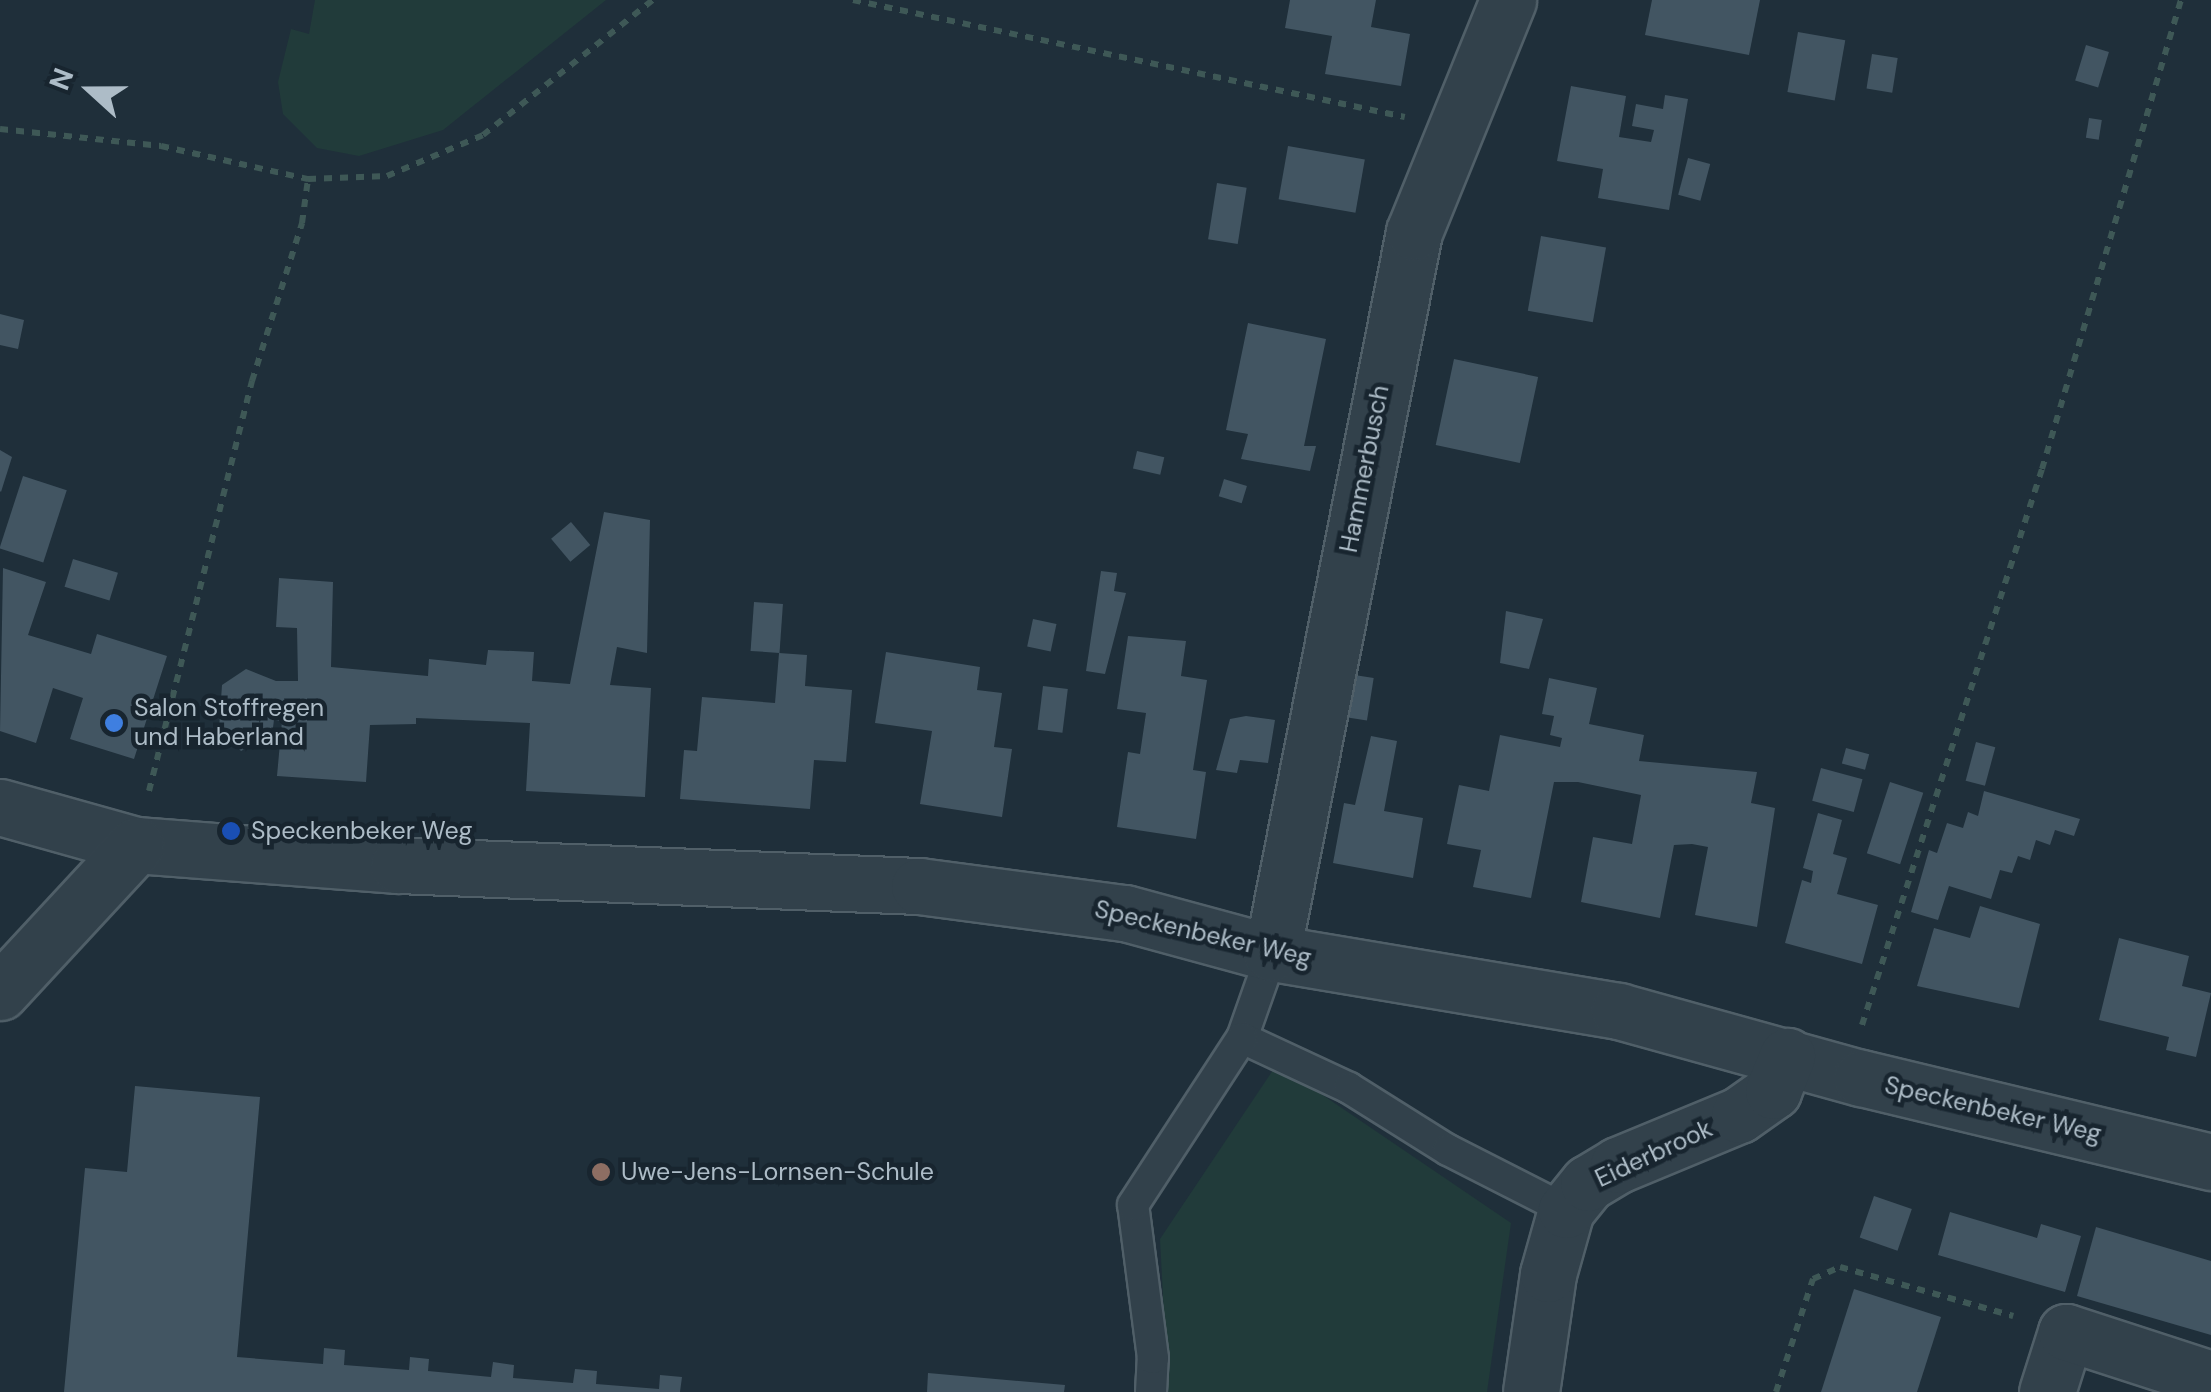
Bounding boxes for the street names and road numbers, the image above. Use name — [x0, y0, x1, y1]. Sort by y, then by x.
street label: Hammerbusch — [1334, 383, 1396, 555]
street label: Speckenbeker Weg — [1092, 894, 1314, 974]
street label: Speckenbeker Weg — [1882, 1070, 2104, 1150]
street label: Eiderbrook — [1591, 1114, 1717, 1194]

